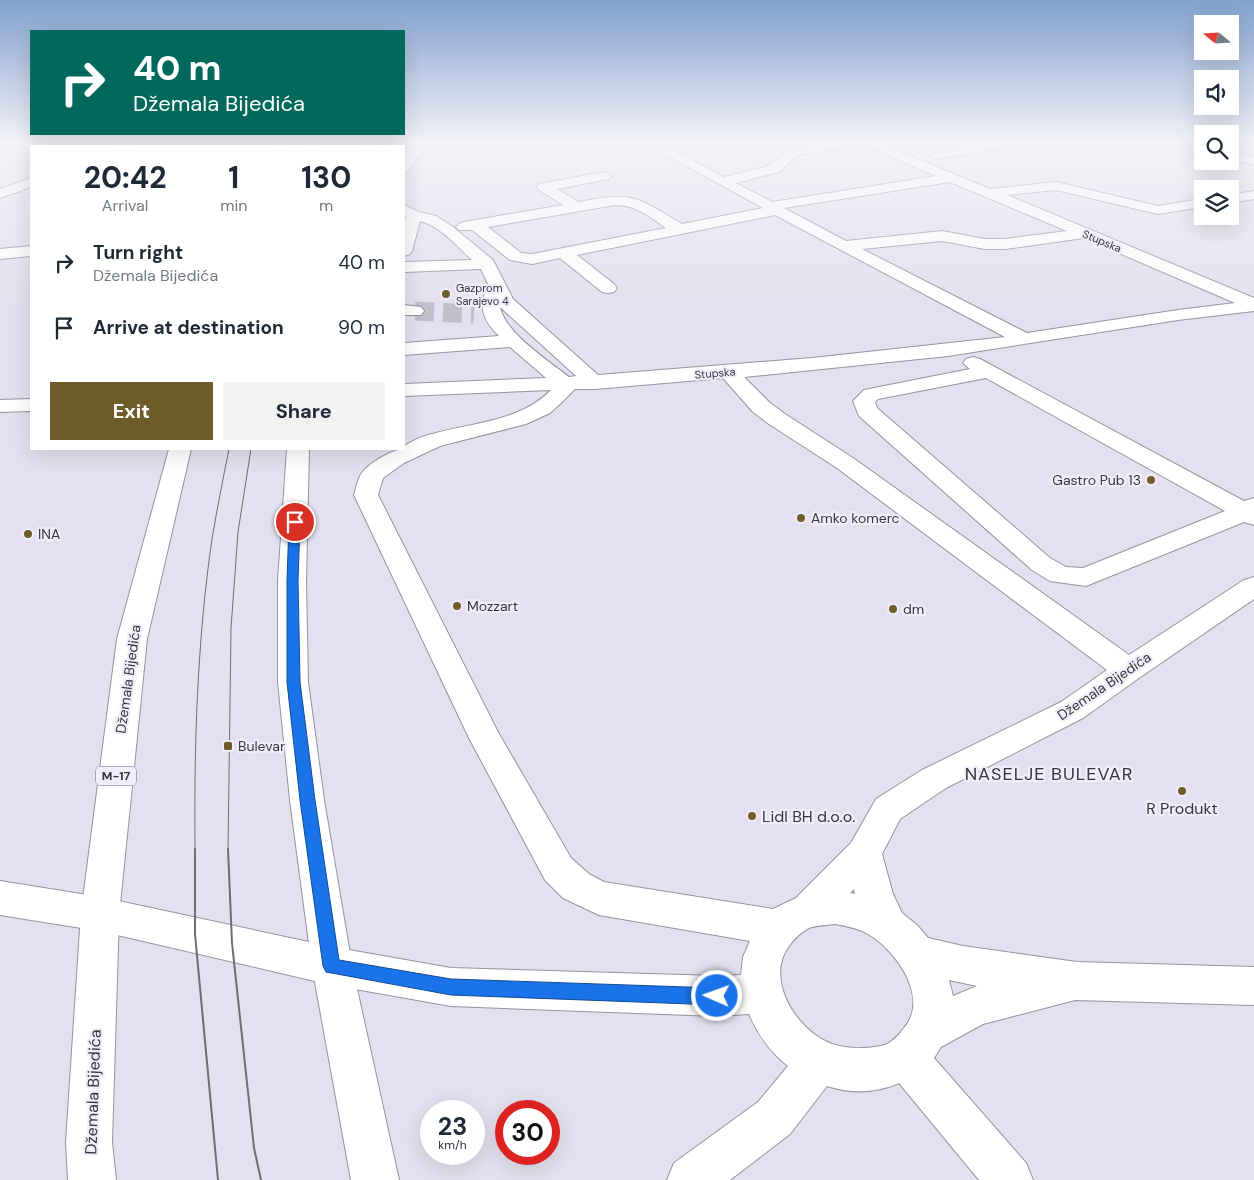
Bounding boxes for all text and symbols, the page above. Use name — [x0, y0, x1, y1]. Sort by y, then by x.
north arrow — [1194, 15, 1239, 60]
map controls — [1194, 15, 1239, 225]
text: 40 m — [133, 45, 222, 91]
icon: right — [50, 50, 115, 115]
button: sound — [1194, 70, 1239, 115]
text: Džemala Bijedića — [133, 89, 305, 118]
button: search — [1194, 125, 1239, 170]
text: 20:42 — [84, 158, 166, 197]
text: 1 — [228, 158, 239, 197]
text: 130 — [301, 158, 351, 197]
button: layers — [1194, 180, 1239, 225]
text: Arrival — [102, 195, 148, 216]
text: min — [220, 195, 247, 216]
text: m — [319, 195, 333, 216]
street label: Stupska — [1080, 227, 1124, 255]
text: Turn right — [93, 240, 183, 265]
icon: right — [50, 249, 78, 277]
text: 40 m — [338, 250, 385, 275]
text: Džemala Bijedića — [93, 265, 218, 286]
place label: Gazprom Sarajevo 4 — [456, 281, 509, 308]
marker: Gazprom Sarajevo 4 — [440, 288, 452, 300]
icon: arrive — [50, 314, 78, 342]
text: Arrive at destination — [93, 315, 284, 340]
text: 90 m — [338, 315, 385, 340]
street label: Stupska — [694, 364, 736, 382]
button: Exit — [50, 382, 213, 440]
button: Share — [223, 382, 385, 440]
place label: Gastro Pub 13 — [1052, 471, 1141, 489]
marker: Gastro Pub 13 — [1145, 474, 1157, 486]
pin — [274, 501, 316, 543]
icon: arrive — [281, 508, 309, 536]
place label: Amko komerc — [811, 509, 900, 527]
marker: Amko komerc — [795, 512, 807, 524]
place label: INA — [38, 525, 60, 543]
marker: INA — [22, 528, 34, 540]
place label: Mozzart — [467, 597, 518, 615]
marker: Mozzart — [451, 600, 463, 612]
place label: dm — [903, 600, 924, 618]
marker: dm — [887, 603, 899, 615]
street label: Džemala Bijedića — [111, 624, 145, 734]
street label: Džemala Bijedića — [1054, 648, 1154, 724]
place label: Bulevar — [238, 737, 285, 755]
marker: Bulevar — [222, 740, 234, 752]
district label: NASELJE BULEVAR — [965, 762, 1133, 786]
road number: M-17 — [96, 766, 136, 786]
marker: R Produkt — [1176, 785, 1188, 797]
place label: R Produkt — [1146, 798, 1218, 819]
place label: Lidl BH d.o.o. — [762, 806, 855, 827]
marker: Lidl BH d.o.o. — [746, 810, 758, 822]
position arrow — [690, 969, 742, 1021]
street label: Džemala Bijedića — [80, 1029, 106, 1155]
speed limit sign: 30 — [495, 1100, 560, 1165]
text: 23 — [438, 1110, 467, 1143]
text: km/h — [438, 1137, 467, 1153]

